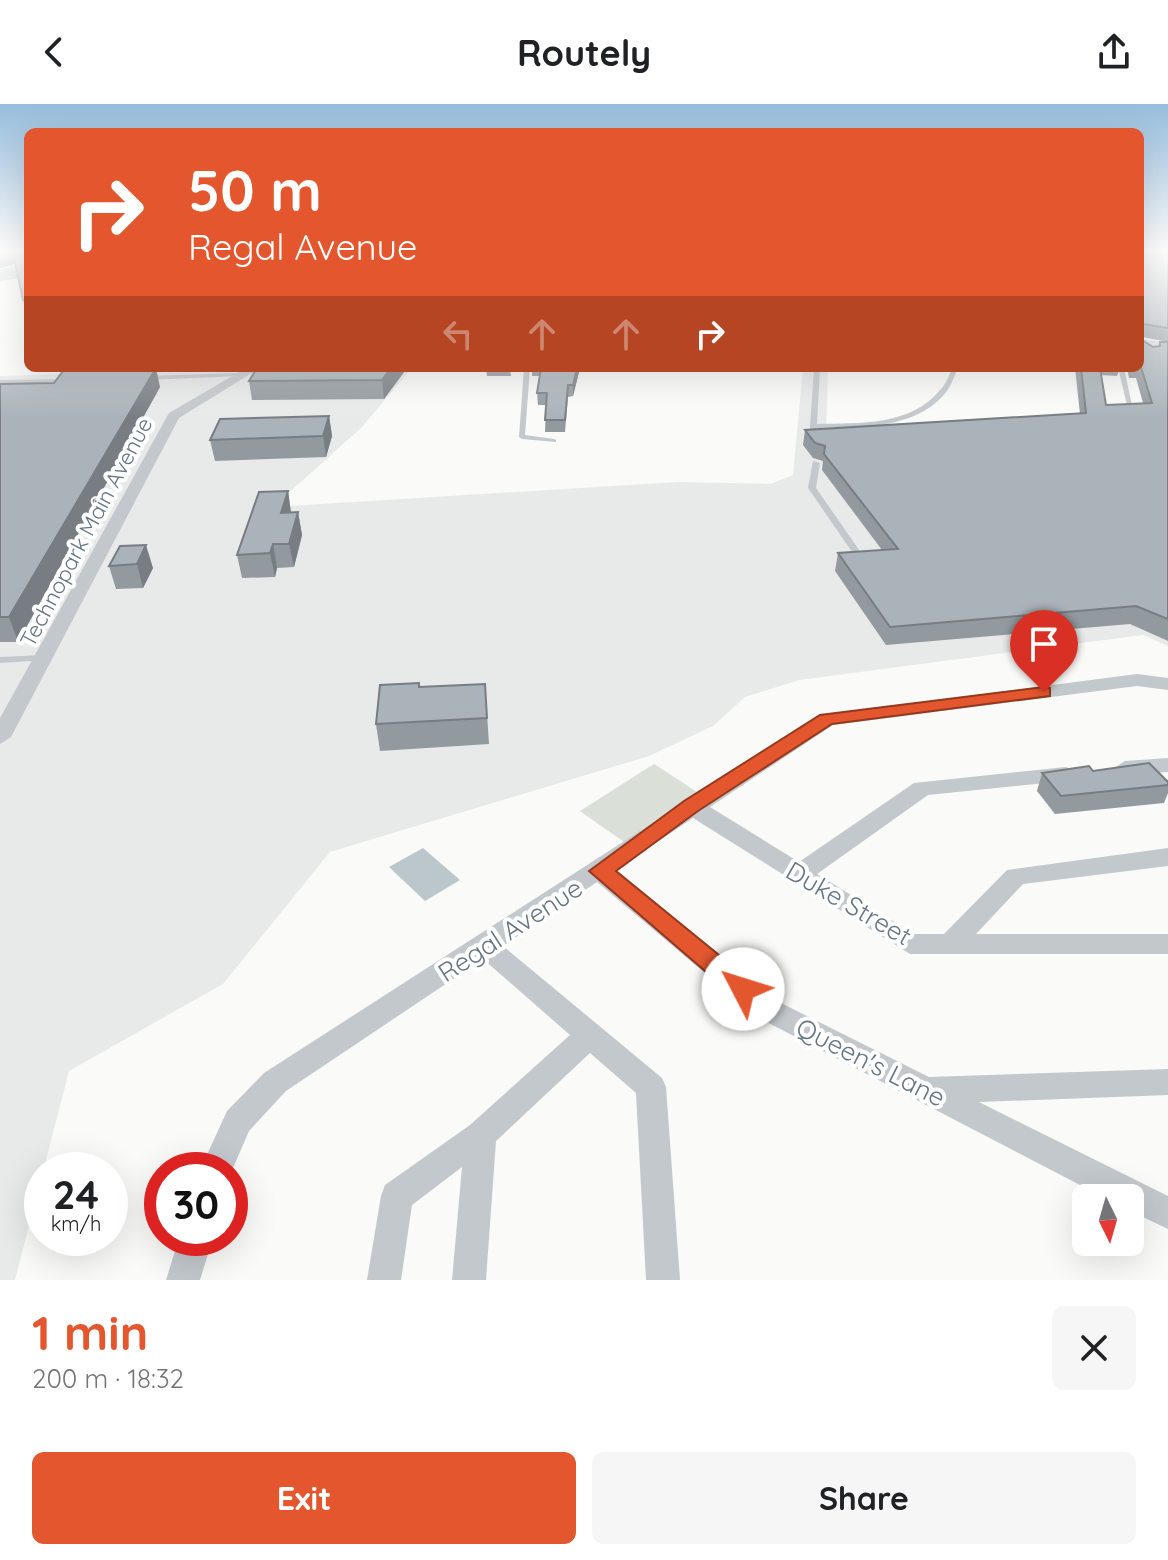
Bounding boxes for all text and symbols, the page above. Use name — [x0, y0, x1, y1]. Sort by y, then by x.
icon: back — [32, 30, 76, 74]
text: Routely — [517, 30, 651, 75]
icon: share — [1092, 30, 1136, 74]
text: 50 m — [188, 155, 322, 225]
icon: right — [56, 160, 160, 264]
text: Regal Avenue — [188, 224, 417, 269]
icon: left — [436, 312, 480, 356]
icon: ahead — [520, 312, 564, 356]
icon: ahead — [604, 312, 648, 356]
icon: right — [688, 312, 732, 356]
street label: Technopark Main Avenue — [14, 412, 158, 652]
pin — [1010, 610, 1078, 692]
icon: arrive — [1022, 622, 1066, 666]
street label: Duke Street — [780, 854, 918, 952]
street label: Regal Avenue — [432, 871, 588, 989]
position arrow — [701, 947, 785, 1031]
street label: Queen's Lane — [791, 1010, 951, 1114]
speed limit sign: 30 — [144, 1152, 248, 1256]
text: 24 — [53, 1169, 99, 1219]
north arrow — [1072, 1184, 1144, 1256]
map controls — [1072, 1184, 1144, 1256]
text: km/h — [51, 1211, 101, 1236]
text: 1 min — [32, 1302, 148, 1362]
button: close — [1052, 1306, 1136, 1390]
text: 200 m · 18:32 — [32, 1362, 184, 1395]
button: Exit — [32, 1452, 576, 1544]
button: Share — [592, 1452, 1136, 1544]

